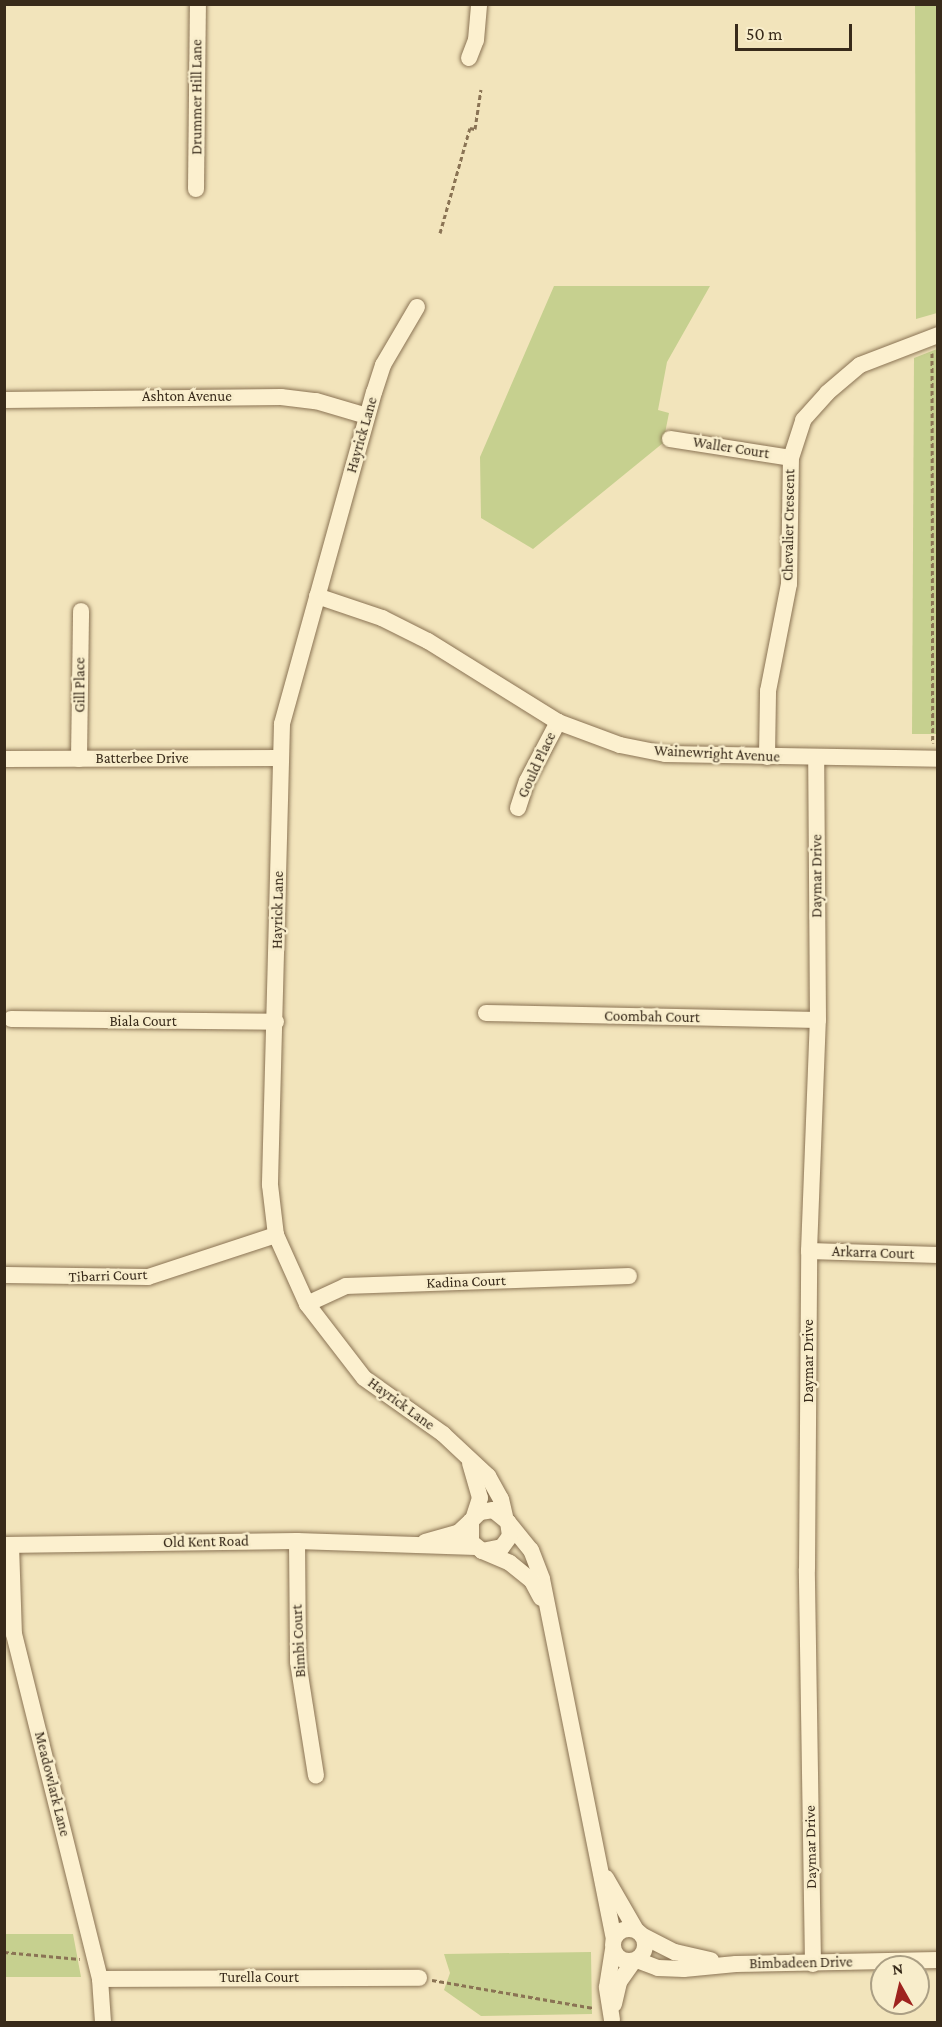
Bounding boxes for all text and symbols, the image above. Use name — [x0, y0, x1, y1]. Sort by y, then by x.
scale bar — [738, 12, 855, 50]
text: 50 m — [746, 24, 783, 44]
street label: Drummer Hill Lane — [188, 39, 206, 155]
street label: Ashton Avenue — [142, 388, 232, 406]
street label: Hayrick Lane — [343, 395, 381, 475]
street label: Waller Court — [692, 433, 770, 463]
street label: Chevalier Crescent — [779, 469, 799, 581]
street label: Gill Place — [71, 657, 89, 713]
street label: Gould Place — [514, 729, 560, 801]
street label: Wainewright Avenue — [654, 742, 780, 766]
street label: Batterbee Drive — [95, 750, 189, 768]
street label: Daymar Drive — [808, 834, 826, 918]
street label: Hayrick Lane — [268, 871, 288, 949]
street label: Coombah Court — [604, 1007, 700, 1027]
street label: Biala Court — [109, 1013, 177, 1031]
street label: Arkarra Court — [832, 1243, 914, 1263]
street label: Tibarri Court — [68, 1266, 148, 1286]
street label: Kadina Court — [426, 1272, 506, 1292]
street label: Daymar Drive — [800, 1319, 818, 1403]
street label: Hayrick Lane — [364, 1374, 438, 1434]
street label: Old Kent Road — [163, 1532, 249, 1552]
street label: Bimbi Court — [288, 1604, 310, 1678]
street label: Meadowlark Lane — [30, 1730, 74, 1838]
street label: Daymar Drive — [801, 1805, 821, 1889]
street label: Bimbadeen Drive — [749, 1953, 853, 1973]
north arrow — [870, 1955, 930, 2015]
text: N — [891, 1959, 904, 1978]
street label: Turella Court — [219, 1969, 299, 1987]

